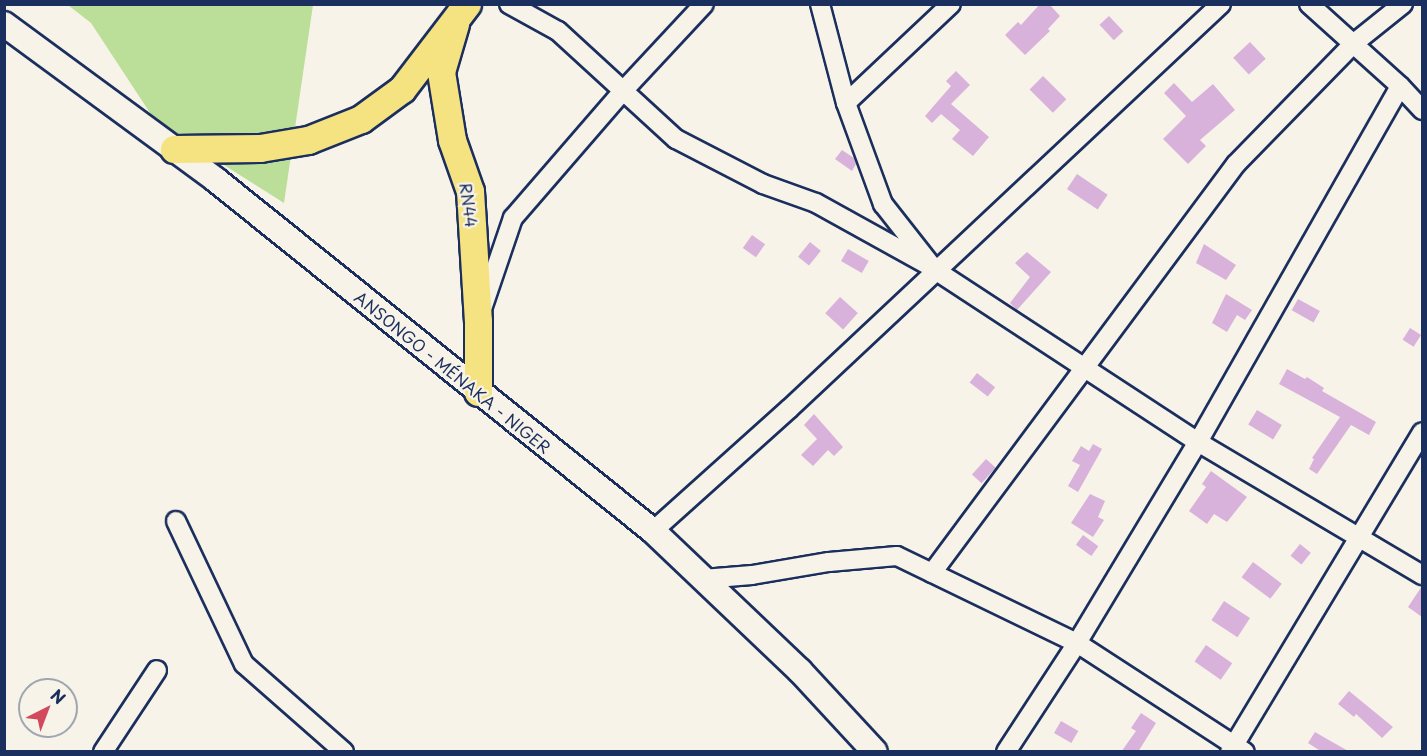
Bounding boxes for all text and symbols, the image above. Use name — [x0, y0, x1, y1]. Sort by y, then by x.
street label: RN44 — [456, 181, 482, 229]
street label: ANSONGO - MÉNAKA - NIGER — [350, 286, 556, 458]
north arrow — [18, 678, 78, 738]
text: N — [46, 683, 71, 709]

